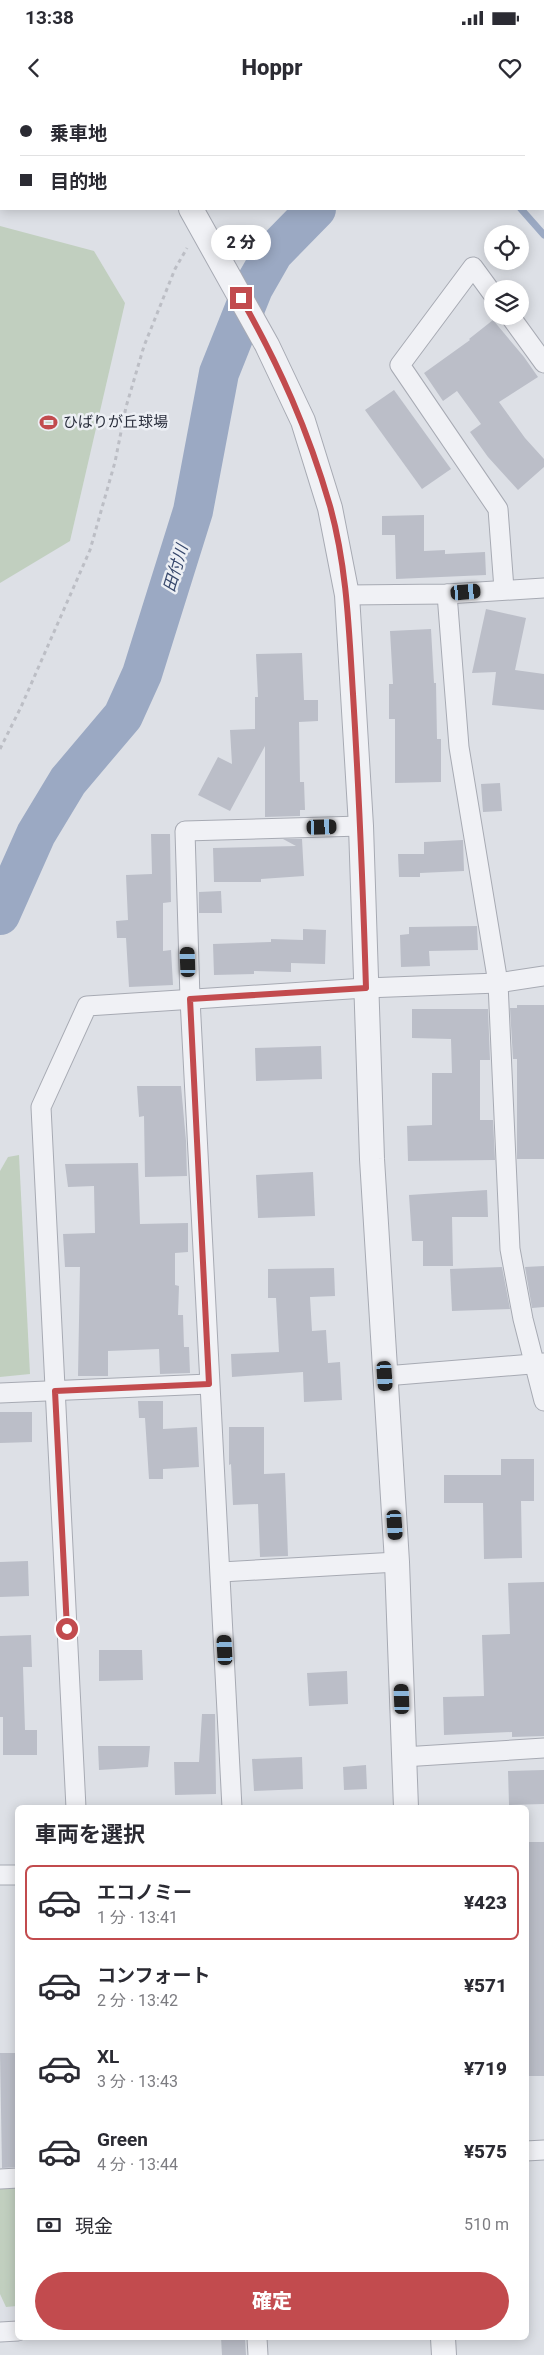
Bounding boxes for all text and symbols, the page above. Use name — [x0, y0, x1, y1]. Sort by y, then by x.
text: 13:38 — [25, 6, 74, 29]
icon: back — [20, 54, 48, 82]
icon: heart — [496, 54, 524, 82]
text: Hoppr — [242, 55, 302, 80]
text: 乗車地 — [50, 122, 107, 145]
text: 目的地 — [50, 170, 107, 193]
map controls — [484, 225, 529, 325]
button: locate — [484, 225, 529, 270]
callout: 2 分 — [211, 226, 271, 260]
text: 2 分 — [226, 233, 256, 252]
button: layers — [484, 280, 529, 325]
route end — [230, 287, 252, 309]
sports icon: ひばりが丘球場 — [39, 412, 59, 432]
place label: ひばりが丘球場 — [63, 413, 168, 431]
water label: 田付川 — [159, 541, 192, 594]
car — [450, 583, 481, 601]
car — [306, 819, 337, 835]
car — [179, 947, 196, 977]
car — [376, 1361, 393, 1391]
car — [386, 1510, 403, 1540]
route start — [56, 1618, 78, 1640]
car — [216, 1635, 233, 1665]
car — [393, 1684, 410, 1714]
text: 車両を選択 — [35, 1822, 145, 1847]
icon: car — [37, 1880, 82, 1925]
text: エコノミー — [97, 1881, 192, 1904]
text: ¥423 — [464, 1891, 507, 1914]
text: 1 分 · 13:41 — [97, 1908, 178, 1927]
icon: car — [37, 1963, 82, 2008]
text: コンフォート — [97, 1964, 210, 1987]
text: ¥571 — [464, 1974, 507, 1997]
text: 2 分 · 13:42 — [97, 1991, 178, 2010]
text: XL — [97, 2045, 119, 2068]
icon: car — [37, 2046, 82, 2091]
text: ¥719 — [464, 2057, 507, 2080]
text: 3 分 · 13:43 — [97, 2072, 178, 2091]
text: Green — [97, 2128, 148, 2151]
icon: car — [37, 2129, 82, 2174]
text: ¥575 — [464, 2140, 507, 2163]
text: 4 分 · 13:44 — [97, 2155, 178, 2174]
icon: cash — [35, 2211, 63, 2239]
text: 現金 — [75, 2215, 113, 2238]
text: 510 m — [464, 2215, 509, 2234]
button: 確定 — [35, 2272, 509, 2330]

